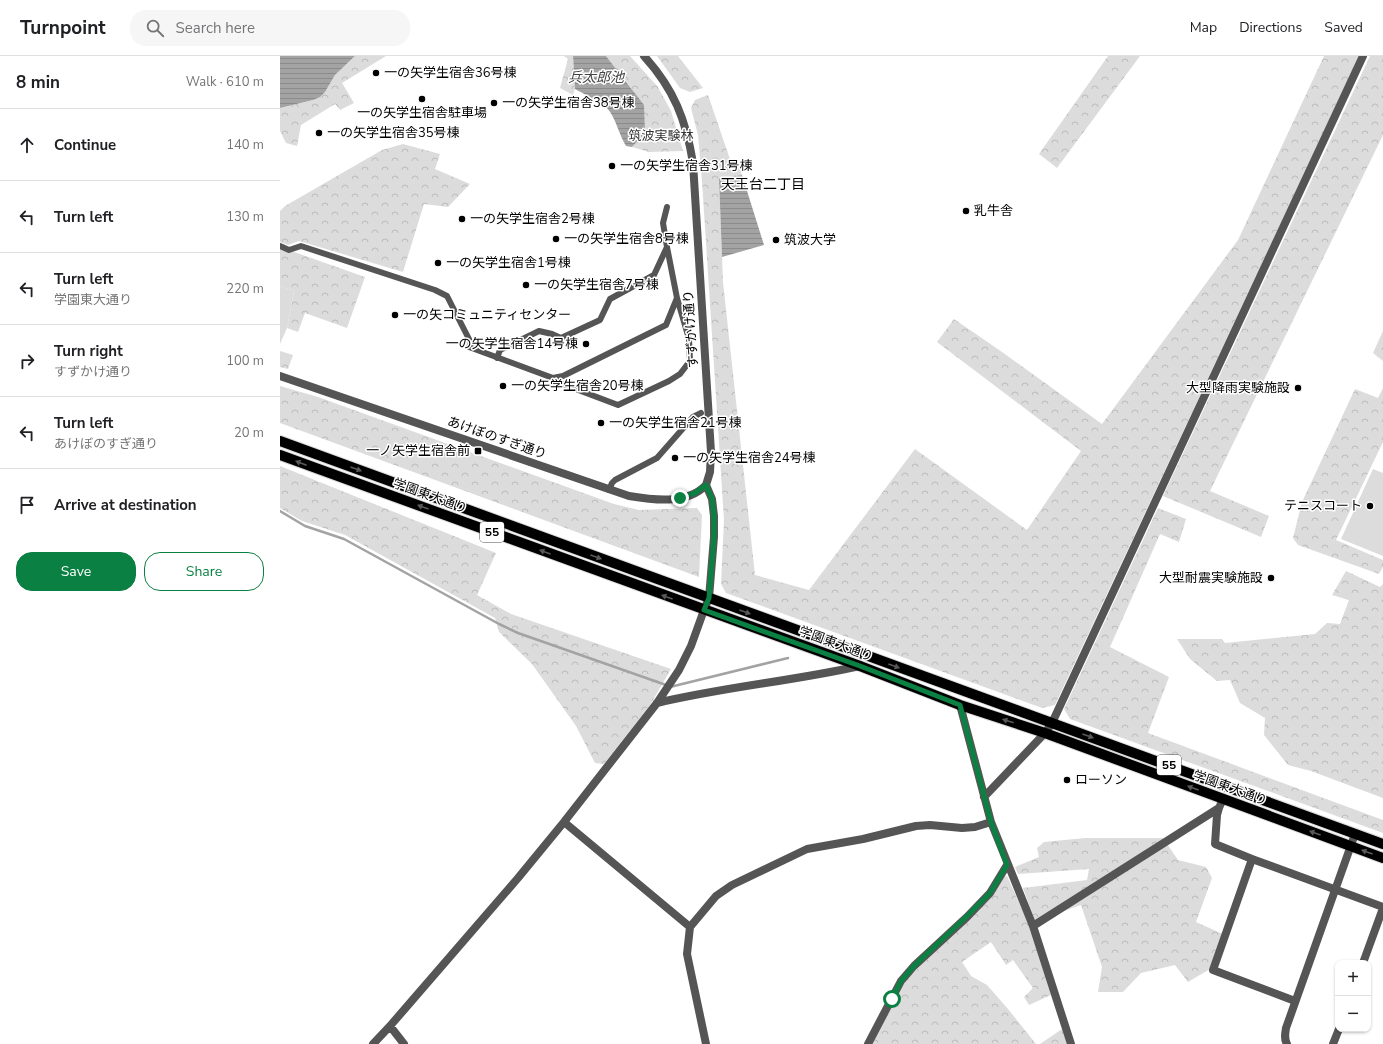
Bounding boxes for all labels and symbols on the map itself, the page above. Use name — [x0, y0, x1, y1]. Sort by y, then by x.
place label: 一の矢学生宿舎36号棟 — [384, 64, 517, 82]
marker: 一の矢学生宿舎36号棟 — [371, 68, 381, 78]
water label: 兵太郎池 — [568, 68, 626, 87]
marker: 一の矢学生宿舎駐車場 — [417, 94, 427, 104]
place label: 一の矢学生宿舎38号棟 — [502, 94, 635, 112]
marker: 一の矢学生宿舎38号棟 — [489, 98, 499, 108]
place label: 一の矢学生宿舎駐車場 — [357, 104, 487, 122]
place label: 一の矢学生宿舎35号棟 — [327, 124, 460, 142]
park label: 筑波実験林 — [628, 127, 694, 145]
marker: 一の矢学生宿舎35号棟 — [314, 128, 324, 138]
place label: 一の矢学生宿舎31号棟 — [620, 157, 753, 175]
marker: 一の矢学生宿舎31号棟 — [607, 161, 617, 171]
district label: 天王台二丁目 — [721, 175, 805, 194]
place label: 乳牛舎 — [974, 202, 1013, 220]
marker: 乳牛舎 — [961, 206, 971, 216]
place label: 一の矢学生宿舎2号棟 — [470, 210, 595, 228]
marker: 一の矢学生宿舎2号棟 — [457, 214, 467, 224]
place label: 一の矢学生宿舎8号棟 — [564, 230, 689, 248]
place label: 筑波大学 — [784, 231, 836, 249]
marker: 一の矢学生宿舎8号棟 — [551, 234, 561, 244]
marker: 筑波大学 — [771, 235, 781, 245]
place label: 一の矢学生宿舎1号棟 — [446, 254, 571, 272]
marker: 一の矢学生宿舎1号棟 — [433, 258, 443, 268]
place label: 一の矢学生宿舎7号棟 — [534, 276, 659, 294]
marker: 一の矢学生宿舎7号棟 — [521, 280, 531, 290]
street label: すずかけ通り — [679, 289, 703, 369]
place label: 一の矢コミュニティセンター — [403, 306, 571, 324]
marker: 一の矢コミュニティセンター — [390, 310, 400, 320]
place label: 一の矢学生宿舎14号棟 — [445, 335, 578, 353]
marker: 一の矢学生宿舎14号棟 — [581, 339, 591, 349]
place label: 一の矢学生宿舎20号棟 — [511, 377, 644, 395]
place label: 大型降雨実験施設 — [1186, 379, 1290, 397]
marker: 一の矢学生宿舎20号棟 — [498, 381, 508, 391]
marker: 大型降雨実験施設 — [1293, 383, 1303, 393]
street label: あけぼのすぎ通り — [445, 413, 549, 463]
place label: 一の矢学生宿舎21号棟 — [609, 414, 742, 432]
marker: 一の矢学生宿舎21号棟 — [596, 418, 606, 428]
place label: 一ノ矢学生宿舎前 — [366, 442, 470, 460]
marker: 一ノ矢学生宿舎前 — [473, 446, 483, 456]
place label: 一の矢学生宿舎24号棟 — [683, 449, 816, 467]
marker: 一の矢学生宿舎24号棟 — [670, 453, 680, 463]
one-way arrow — [295, 459, 307, 465]
one-way arrow — [350, 467, 362, 473]
street label: 学園東大通り — [390, 474, 470, 518]
route end — [671, 489, 689, 507]
place label: テニスコート — [1284, 497, 1362, 515]
marker: テニスコート — [1365, 501, 1375, 511]
one-way arrow — [417, 504, 429, 510]
road number: 55 — [480, 522, 504, 542]
one-way arrow — [539, 549, 551, 555]
one-way arrow — [591, 555, 603, 561]
place label: 大型耐震実験施設 — [1159, 569, 1263, 587]
marker: 大型耐震実験施設 — [1266, 573, 1276, 583]
one-way arrow — [661, 594, 673, 600]
one-way arrow — [740, 609, 752, 615]
street label: 学園東大通り — [796, 622, 876, 666]
one-way arrow — [888, 663, 900, 669]
one-way arrow — [1002, 718, 1014, 724]
one-way arrow — [1083, 734, 1095, 740]
road number: 55 — [1157, 755, 1181, 775]
street label: 学園東大通り — [1190, 766, 1270, 810]
place label: ローソン — [1075, 771, 1127, 789]
marker: ローソン — [1062, 775, 1072, 785]
one-way arrow — [1186, 785, 1198, 791]
one-way arrow — [1308, 829, 1320, 835]
one-way arrow — [1361, 848, 1373, 854]
route start — [883, 990, 901, 1008]

